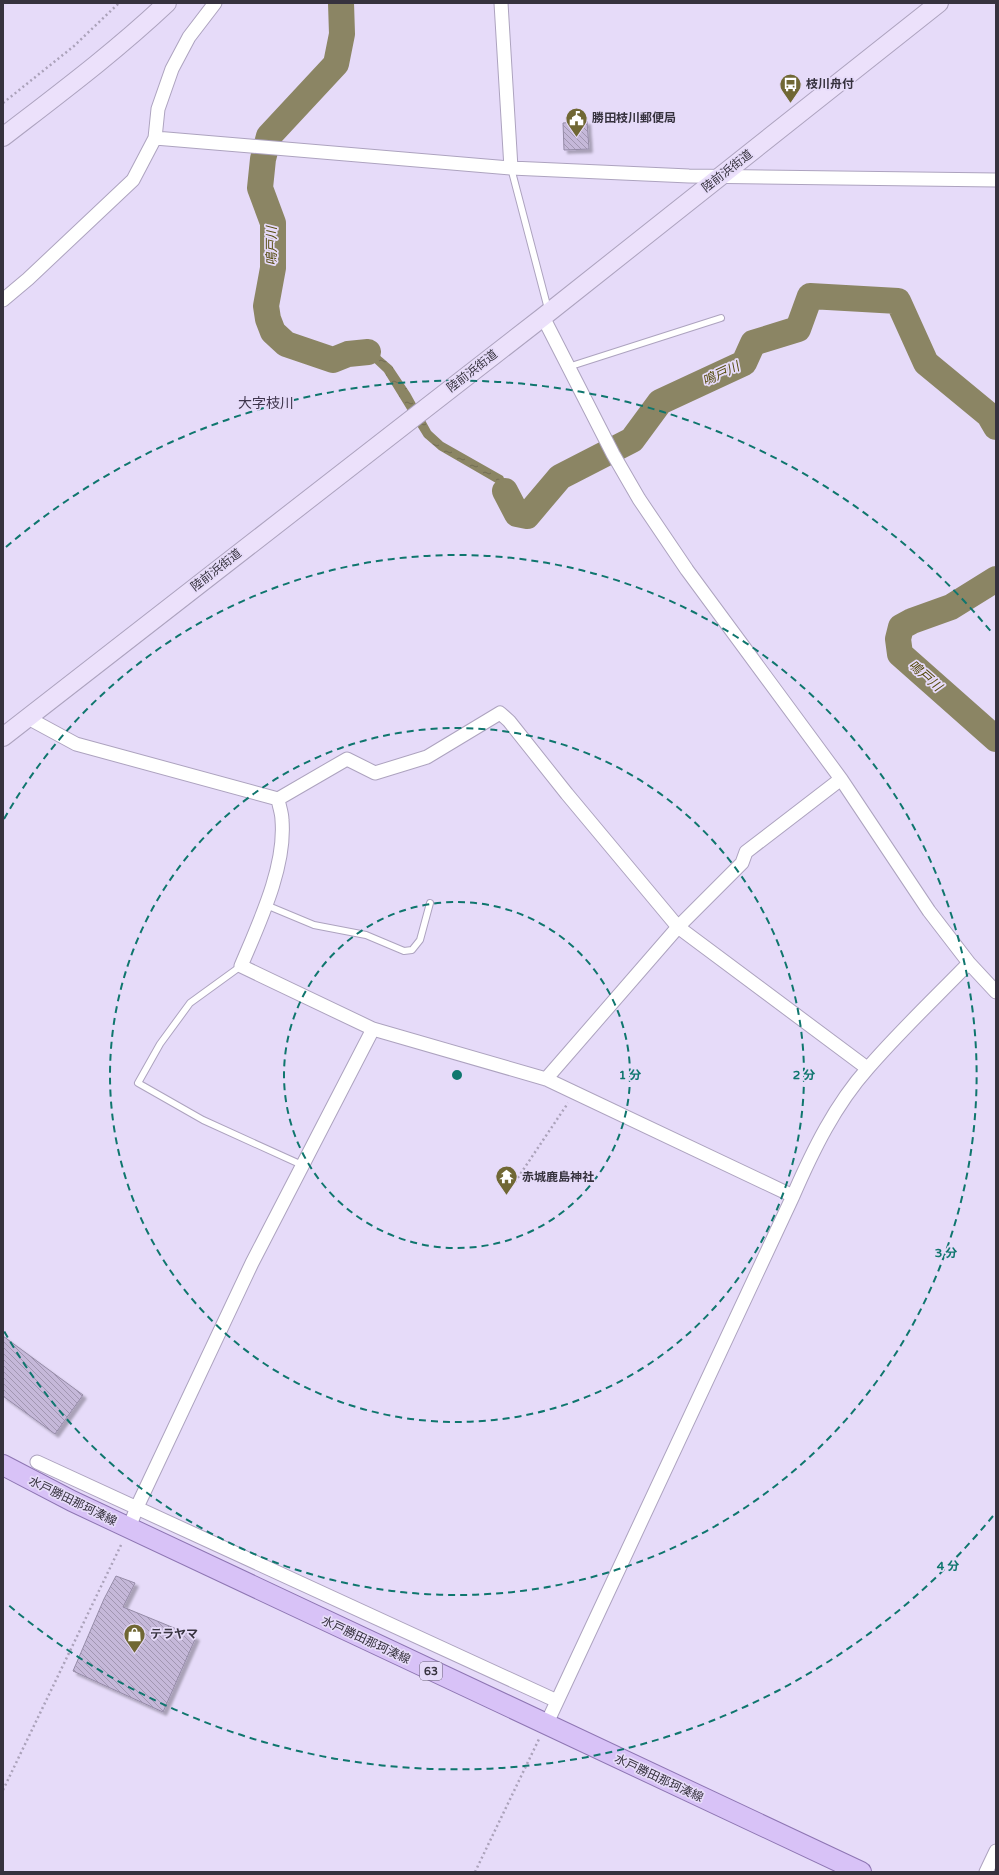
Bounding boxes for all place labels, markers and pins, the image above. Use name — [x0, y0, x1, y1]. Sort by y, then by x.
bus stop icon: 枝川舟付 — [778, 71, 804, 104]
place label: 枝川舟付 — [806, 77, 854, 91]
public building icon: 勝田枝川郵便局 — [564, 105, 590, 138]
place label: 勝田枝川郵便局 — [592, 111, 676, 125]
centre of rings — [450, 1068, 464, 1082]
temple icon: 赤城鹿島神社 — [494, 1164, 520, 1197]
place label: 赤城鹿島神社 — [522, 1170, 594, 1184]
shop icon: テラヤマ — [122, 1621, 148, 1654]
place label: テラヤマ — [150, 1627, 198, 1641]

